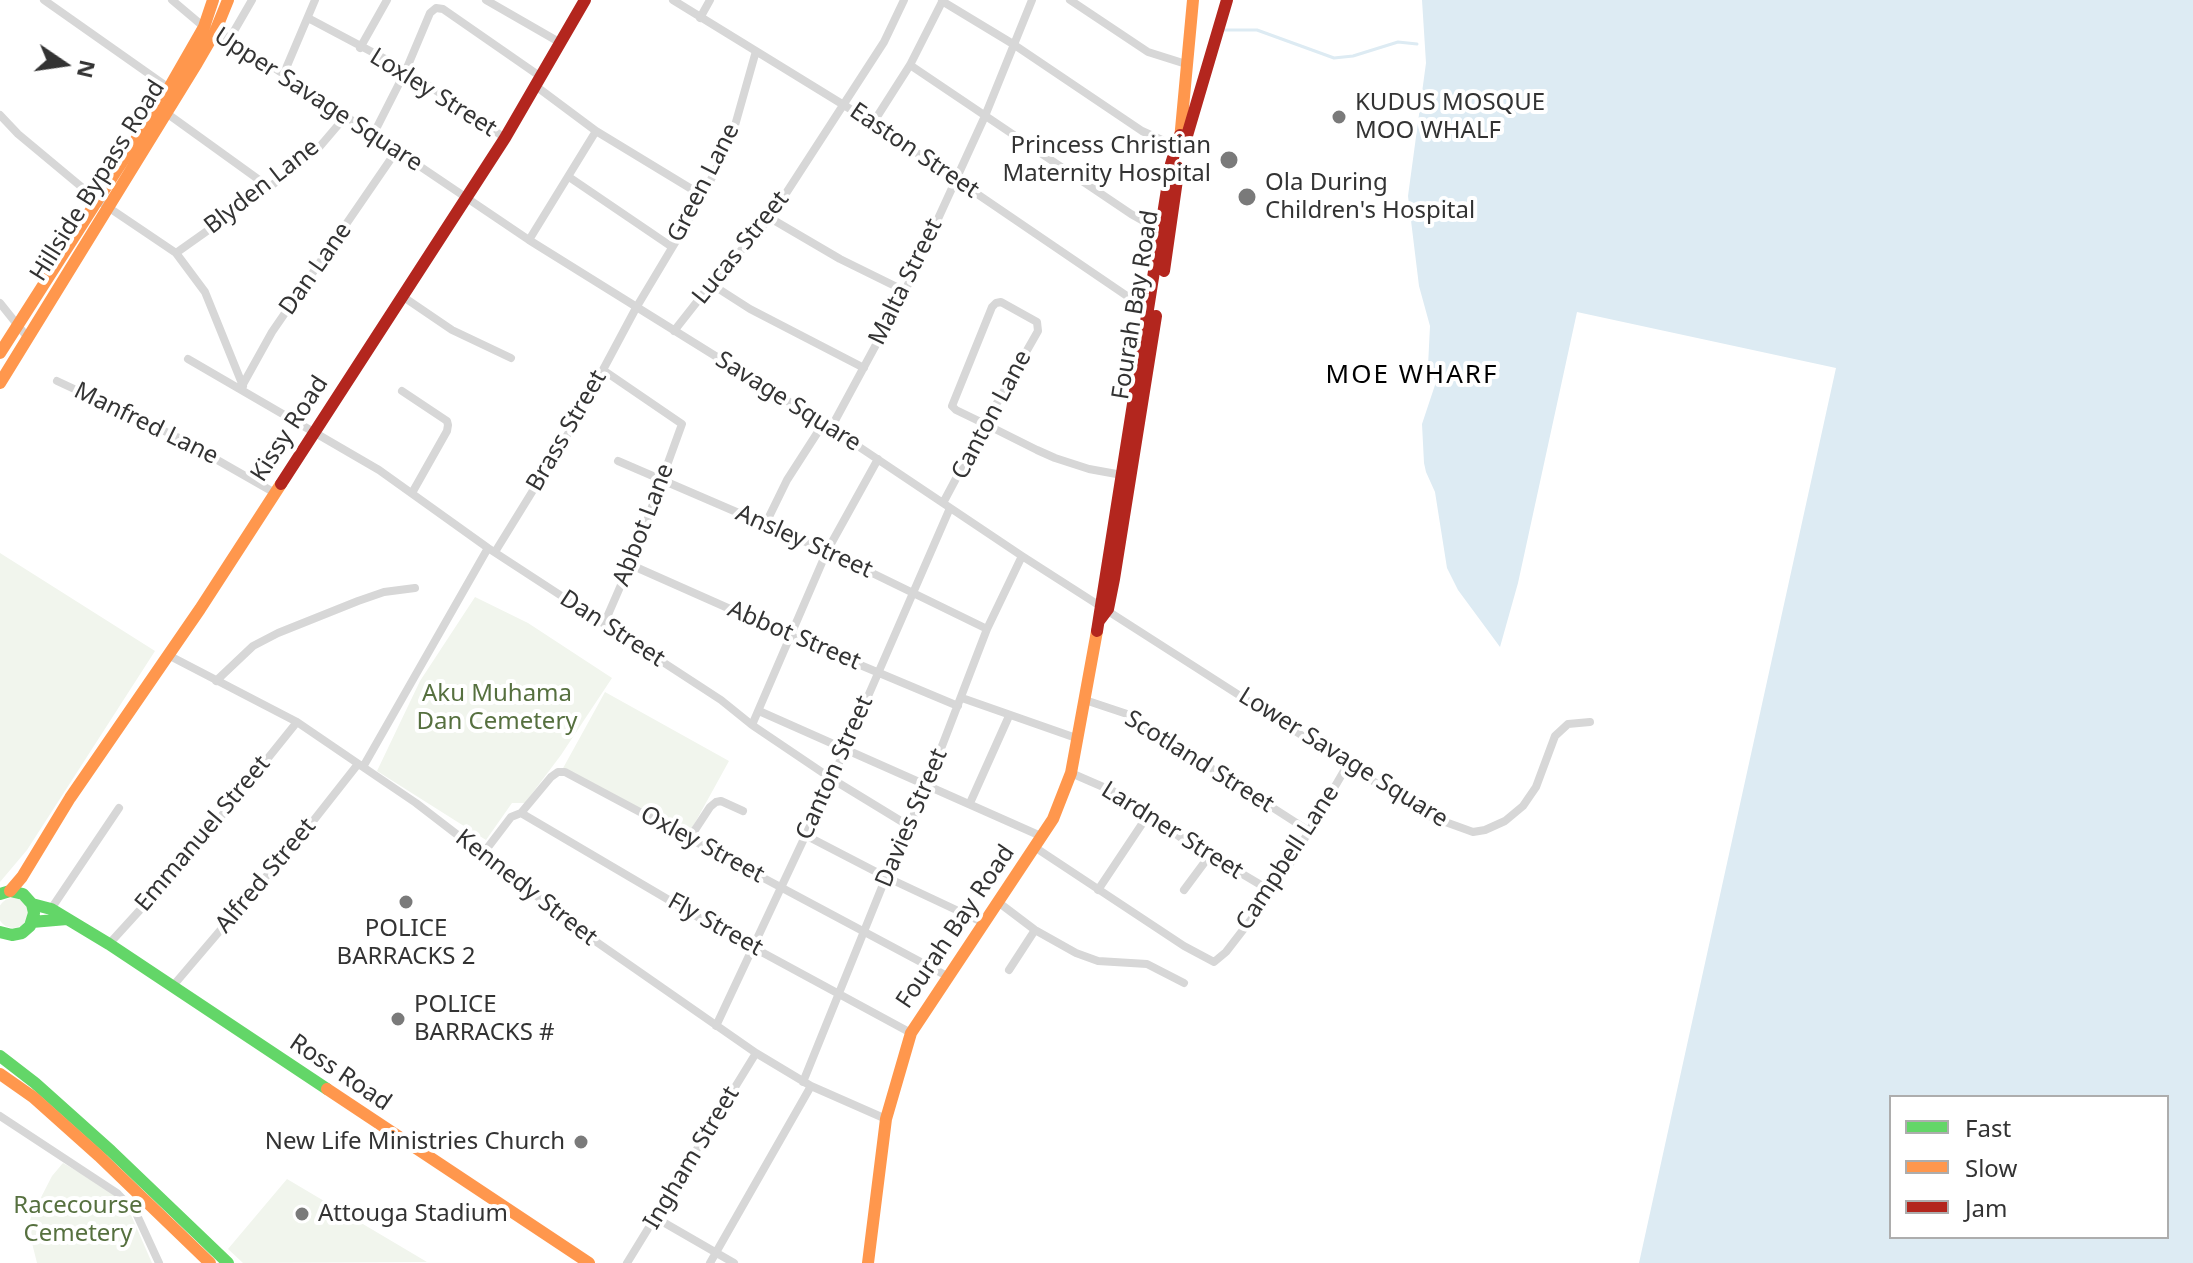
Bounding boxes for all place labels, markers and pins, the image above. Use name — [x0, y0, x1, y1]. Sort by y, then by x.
place label: KUDUS MOSQUE MOO WHALF — [1355, 89, 1545, 145]
marker: KUDUS MOSQUE MOO WHALF — [1330, 108, 1348, 126]
place label: Princess Christian Maternity Hospital — [1002, 132, 1211, 188]
marker: Princess Christian Maternity Hospital — [1218, 149, 1240, 171]
place label: Ola During Children's Hospital — [1265, 169, 1475, 225]
marker: Ola During Children's Hospital — [1236, 186, 1258, 208]
marker: POLICE BARRACKS 2 — [397, 893, 415, 911]
place label: POLICE BARRACKS 2 — [337, 915, 475, 971]
place label: POLICE BARRACKS # — [414, 991, 555, 1047]
marker: POLICE BARRACKS # — [389, 1010, 407, 1028]
place label: New Life Ministries Church — [265, 1128, 565, 1156]
marker: New Life Ministries Church — [572, 1133, 590, 1151]
place label: Attouga Stadium — [318, 1200, 508, 1228]
marker: Attouga Stadium — [293, 1205, 311, 1223]

